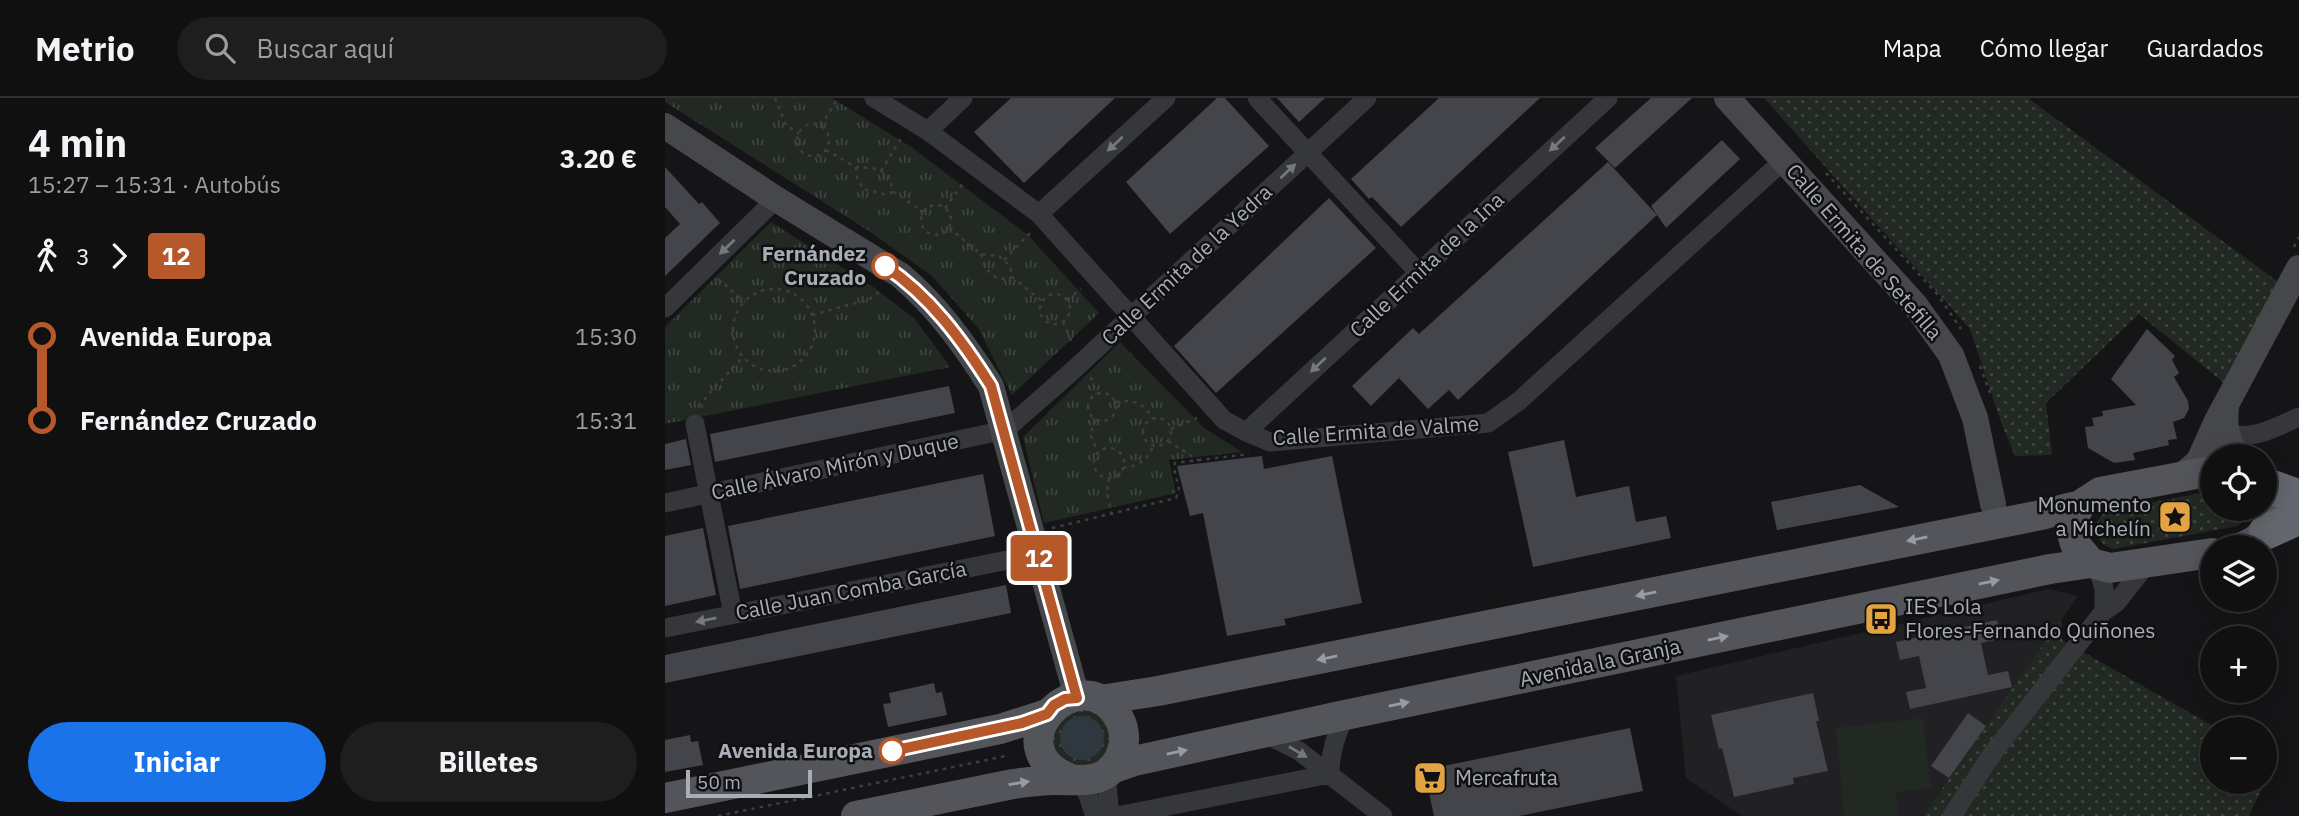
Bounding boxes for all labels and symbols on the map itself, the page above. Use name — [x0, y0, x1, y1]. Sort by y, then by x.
one-way arrow — [1106, 136, 1124, 152]
one-way arrow — [1549, 136, 1566, 152]
street label: Calle Ermita de Setefilla — [1780, 157, 1949, 345]
one-way arrow — [1279, 164, 1296, 180]
street label: Calle Ermita de la Yedra — [1095, 178, 1278, 351]
street label: Calle Ermita de la Ina — [1343, 185, 1509, 343]
one-way arrow — [719, 238, 736, 255]
place label: Fernández Cruzado — [762, 239, 866, 291]
marker: Fernández Cruzado — [872, 253, 898, 279]
one-way arrow — [1310, 357, 1327, 373]
street label: Calle Ermita de Valme — [1272, 409, 1480, 451]
street label: Calle Álvaro Mirón y Duque — [708, 426, 961, 506]
place label: Monumento a Michelín — [2037, 490, 2151, 542]
place icon: Monumento a Michelín — [2156, 498, 2194, 536]
one-way arrow — [1906, 534, 1928, 545]
line badge: 12 — [1007, 535, 1071, 581]
street label: Calle Juan Comba García — [733, 554, 969, 626]
one-way arrow — [1978, 577, 2000, 588]
one-way arrow — [1635, 588, 1657, 599]
place label: IES Lola Flores-Fernando Quiñones — [1905, 592, 2156, 644]
bus stop icon: IES Lola Flores-Fernando Quiñones — [1862, 600, 1900, 638]
one-way arrow — [695, 614, 717, 625]
street label: Avenida la Granja — [1517, 631, 1683, 693]
one-way arrow — [1707, 633, 1729, 644]
one-way arrow — [1316, 652, 1338, 663]
one-way arrow — [1388, 699, 1410, 710]
place label: Avenida Europa — [718, 736, 873, 764]
marker: Avenida Europa — [879, 738, 905, 764]
one-way arrow — [1288, 745, 1308, 758]
one-way arrow — [1166, 747, 1188, 758]
supermarket icon: Mercafruta — [1411, 759, 1449, 797]
place label: Mercafruta — [1455, 763, 1558, 791]
scale bar — [686, 767, 812, 799]
one-way arrow — [1008, 777, 1030, 788]

